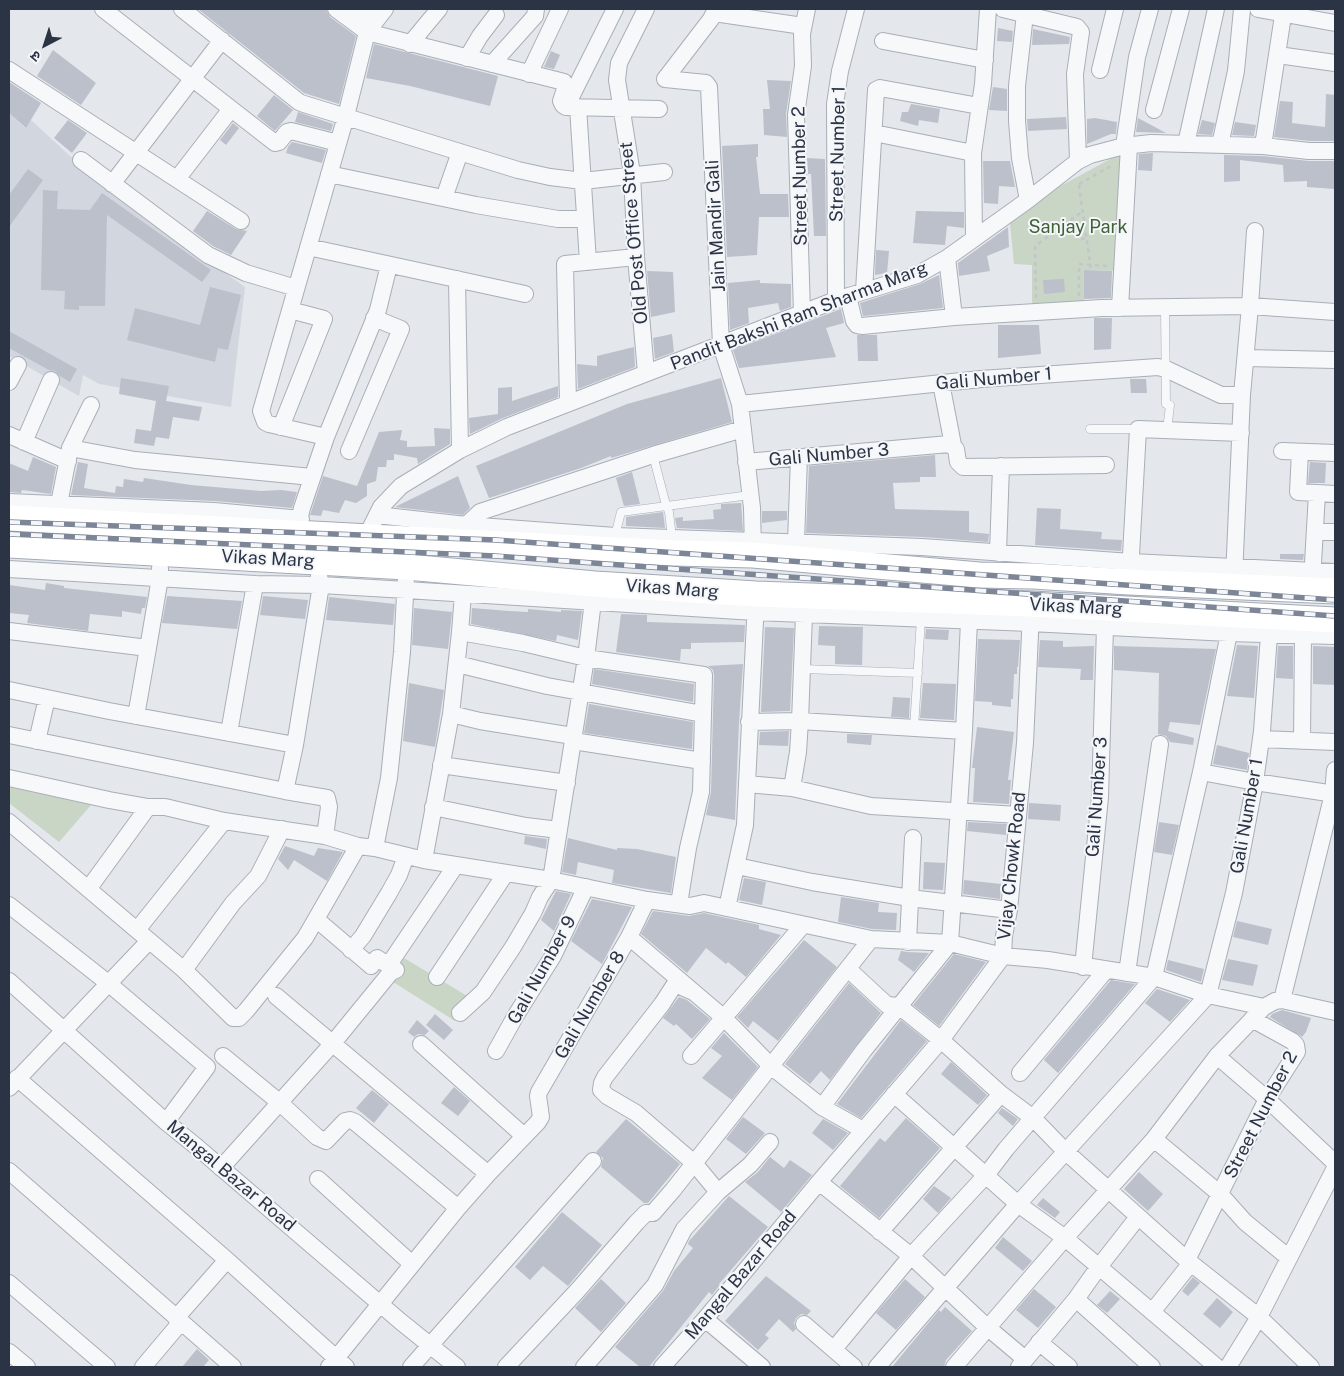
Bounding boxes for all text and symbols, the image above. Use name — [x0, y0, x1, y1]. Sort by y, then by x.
north arrow — [20, 20, 70, 70]
text: उ — [27, 48, 44, 65]
street label: Street Number 1 — [826, 86, 850, 222]
street label: Street Number 2 — [788, 106, 812, 246]
street label: Old Post Office Street — [615, 141, 653, 325]
street label: Jain Mandir Gali — [702, 159, 730, 293]
park label: Sanjay Park — [1028, 216, 1128, 238]
street label: Pandit Bakshi Ram Sharma Marg — [667, 257, 931, 375]
street label: Gali Number 1 — [935, 363, 1053, 395]
street label: Gali Number 3 — [768, 439, 890, 471]
street label: Vikas Marg — [221, 546, 315, 572]
street label: Vikas Marg — [625, 575, 719, 603]
street label: Vikas Marg — [1029, 594, 1123, 620]
street label: Gali Number 3 — [1082, 736, 1112, 858]
street label: Gali Number 1 — [1226, 757, 1268, 875]
street label: Vijay Chowk Road — [993, 791, 1031, 941]
street label: Gali Number 9 — [503, 912, 581, 1028]
street label: Gali Number 8 — [550, 947, 630, 1063]
street label: Street Number 2 — [1220, 1048, 1302, 1182]
street label: Mangal Bazar Road — [162, 1116, 300, 1236]
street label: Mangal Bazar Road — [681, 1206, 801, 1344]

